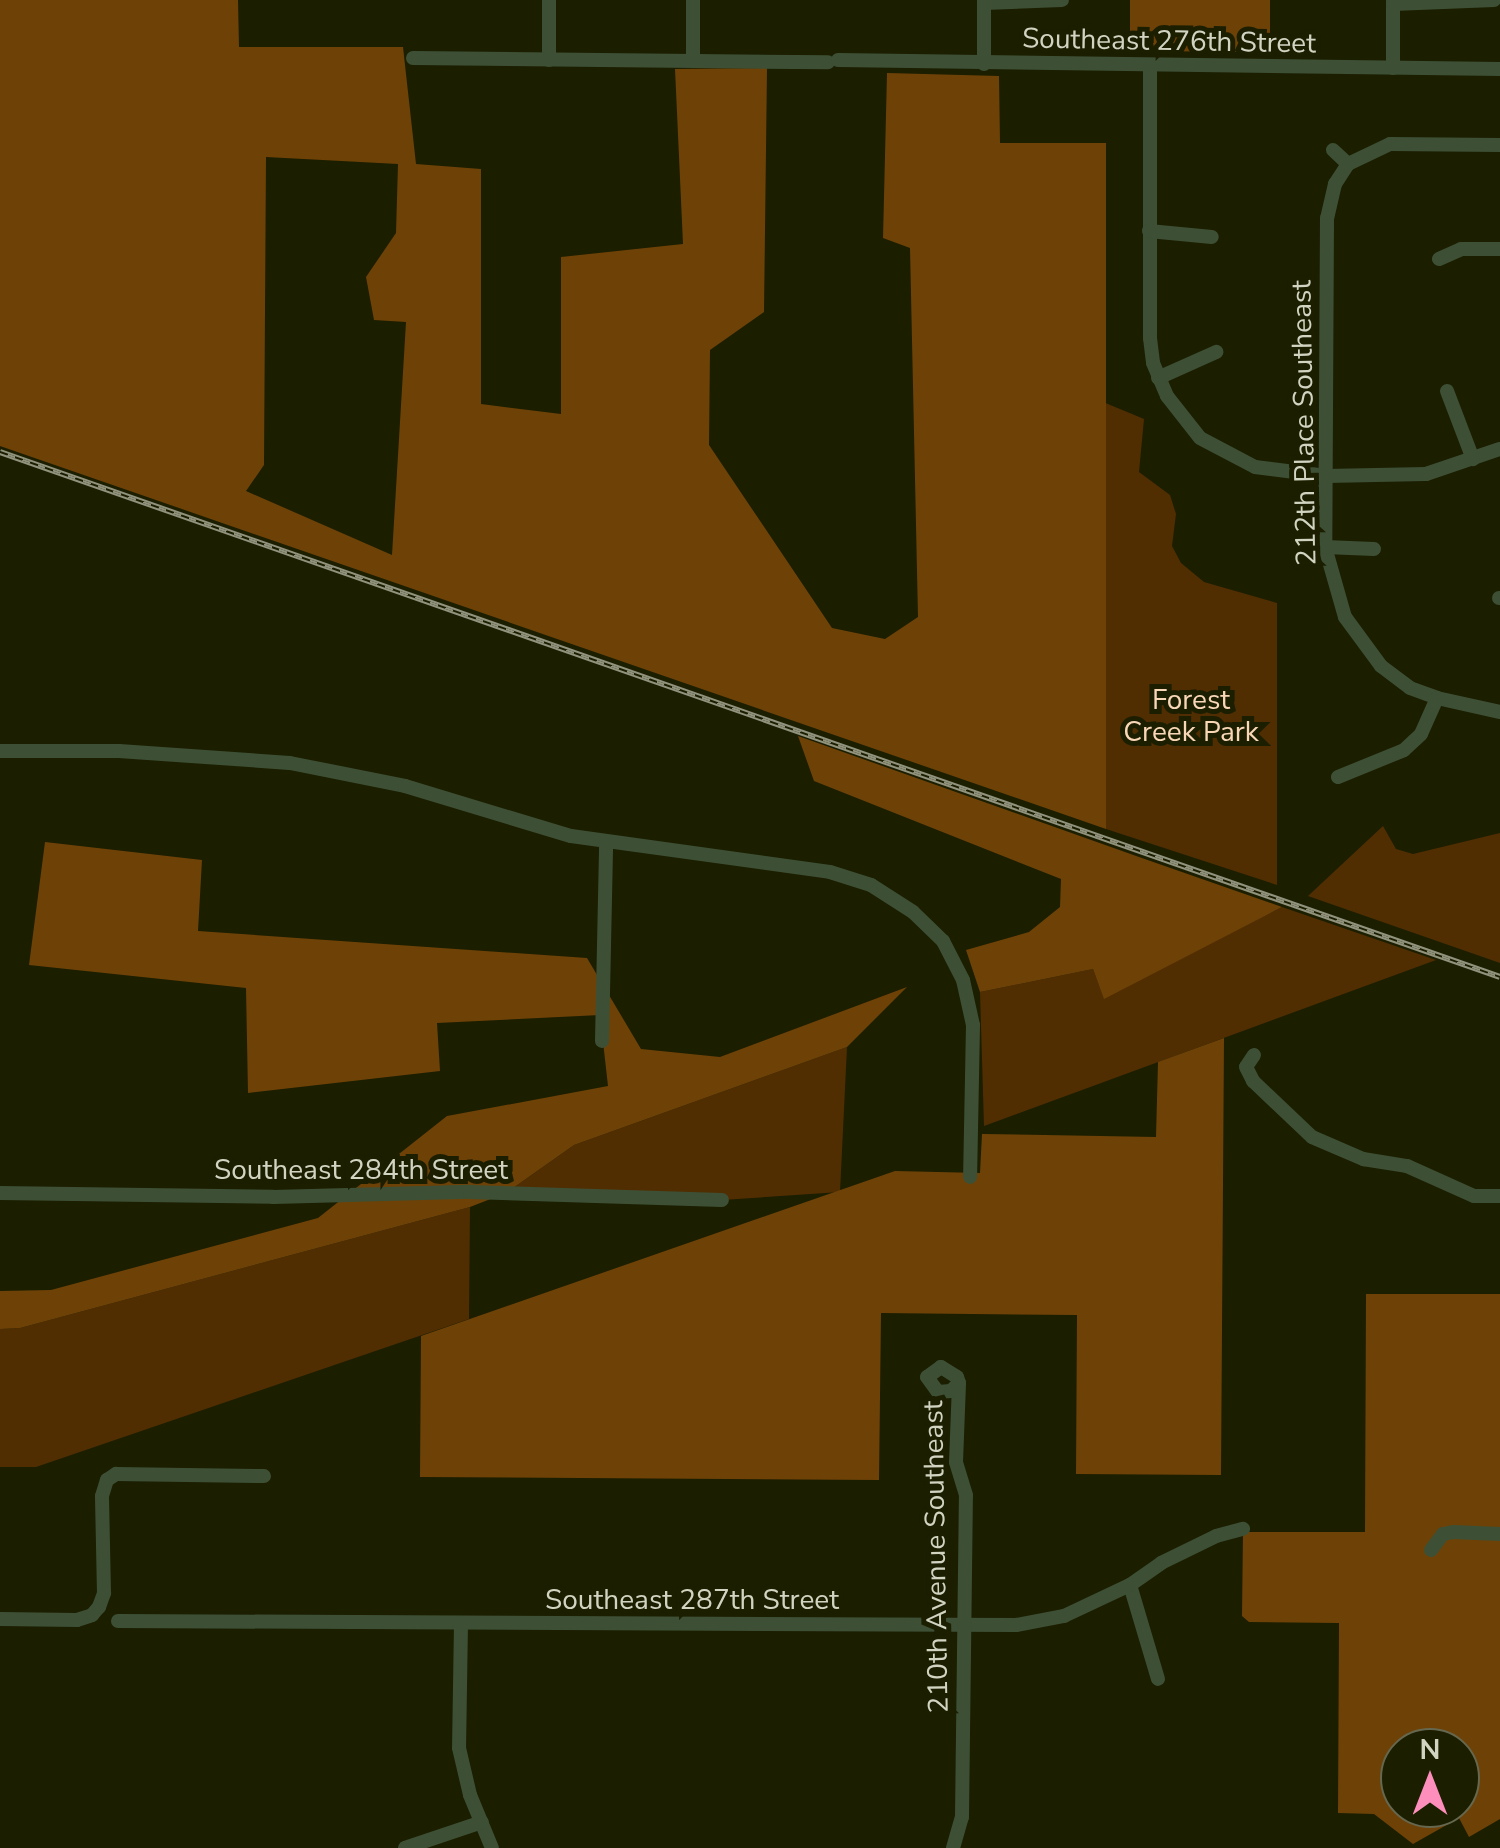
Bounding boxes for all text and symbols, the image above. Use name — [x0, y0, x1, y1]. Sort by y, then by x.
street label: Southeast 276th Street — [1022, 22, 1316, 60]
street label: 212th Place Southeast — [1285, 280, 1323, 566]
park label: Forest Creek Park — [1123, 683, 1259, 749]
street label: Southeast 284th Street — [214, 1153, 508, 1187]
street label: 210th Avenue Southeast — [916, 1400, 956, 1714]
street label: Southeast 287th Street — [545, 1583, 839, 1617]
north arrow — [1380, 1728, 1480, 1828]
text: N — [1420, 1731, 1440, 1769]

